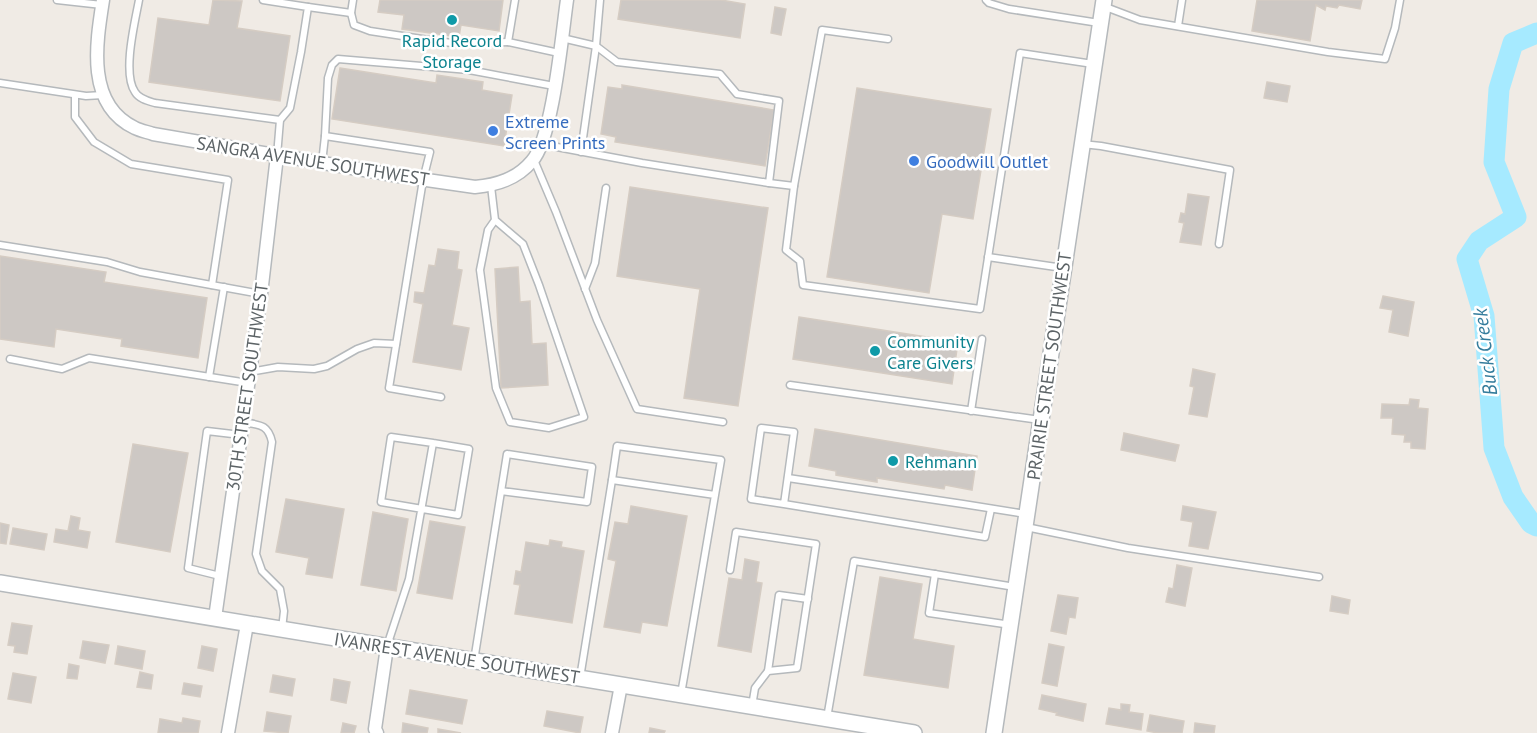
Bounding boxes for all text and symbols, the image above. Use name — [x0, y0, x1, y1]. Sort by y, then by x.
marker: Rapid Record Storage — [445, 13, 459, 27]
place label: Rapid Record Storage — [402, 29, 502, 73]
place label: Extreme Screen Prints — [505, 110, 605, 154]
marker: Extreme Screen Prints — [486, 124, 500, 138]
street label: SANGRA AVENUE SOUTHWEST — [195, 131, 431, 191]
place label: Goodwill Outlet — [926, 150, 1048, 173]
marker: Goodwill Outlet — [907, 154, 921, 168]
street label: PRAIRIE STREET SOUTHWEST — [1022, 251, 1076, 481]
street label: 30TH STREET SOUTHWEST — [221, 281, 273, 493]
water label: Buck Creek — [1467, 306, 1503, 397]
place label: Community Care Givers — [887, 330, 975, 374]
marker: Community Care Givers — [868, 344, 882, 358]
place label: Rehmann — [905, 450, 977, 473]
marker: Rehmann — [886, 454, 900, 468]
street label: IVANREST AVENUE SOUTHWEST — [333, 627, 581, 689]

